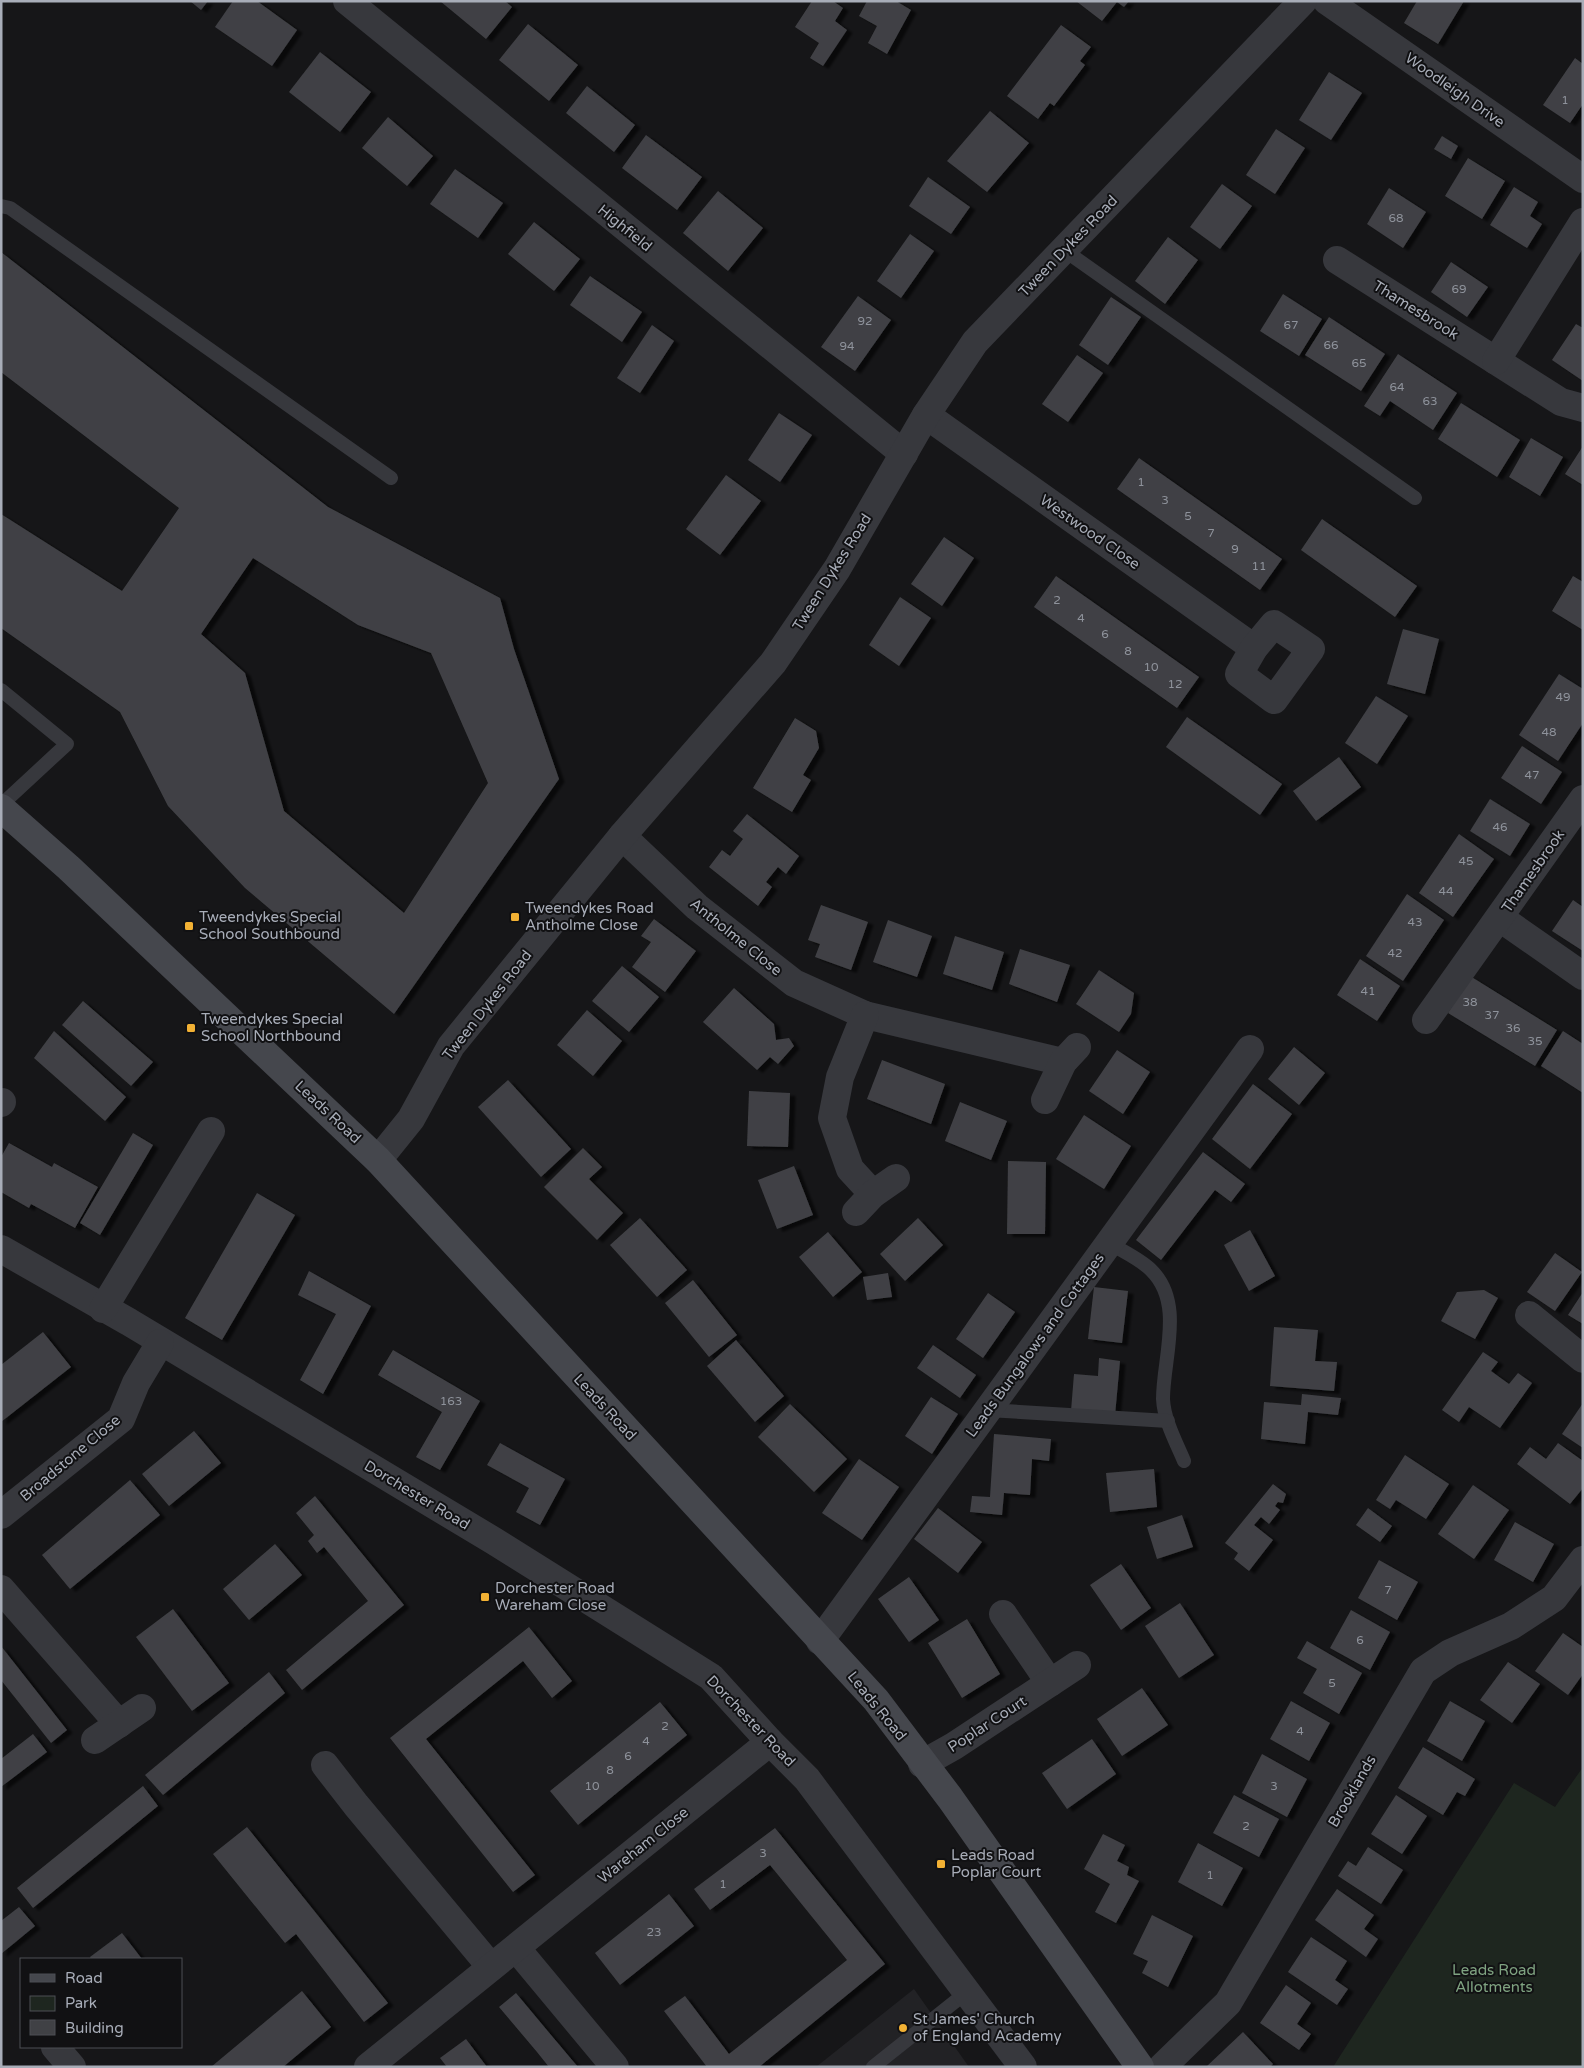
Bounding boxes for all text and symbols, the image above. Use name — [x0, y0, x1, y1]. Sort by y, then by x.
street label: Woodleigh Drive — [1402, 49, 1508, 131]
house number: 1 — [1561, 93, 1569, 107]
street label: Tween Dykes Road — [1015, 191, 1121, 301]
street label: Highfield — [594, 201, 656, 255]
house number: 68 — [1388, 211, 1404, 225]
street label: Thamesbrook — [1370, 277, 1462, 343]
house number: 69 — [1451, 282, 1467, 296]
house number: 92 — [857, 314, 873, 328]
house number: 67 — [1283, 318, 1299, 332]
house number: 66 — [1323, 338, 1339, 352]
house number: 94 — [839, 339, 855, 353]
house number: 65 — [1351, 356, 1367, 370]
house number: 64 — [1389, 380, 1405, 394]
house number: 63 — [1422, 394, 1438, 408]
house number: 1 — [1137, 475, 1145, 489]
street label: Westwood Close — [1036, 491, 1144, 573]
house number: 3 — [1161, 493, 1169, 507]
house number: 5 — [1184, 509, 1192, 523]
street label: Tween Dykes Road — [789, 510, 875, 634]
house number: 7 — [1207, 526, 1215, 540]
house number: 9 — [1231, 542, 1239, 556]
house number: 11 — [1251, 559, 1267, 573]
house number: 2 — [1053, 593, 1061, 607]
house number: 4 — [1077, 611, 1085, 625]
house number: 6 — [1101, 627, 1109, 641]
house number: 8 — [1124, 644, 1132, 658]
house number: 10 — [1143, 660, 1159, 674]
house number: 12 — [1167, 677, 1183, 691]
house number: 49 — [1555, 690, 1571, 704]
house number: 48 — [1541, 725, 1557, 739]
house number: 47 — [1524, 768, 1540, 782]
house number: 46 — [1492, 820, 1508, 834]
street label: Thamesbrook — [1498, 826, 1568, 916]
house number: 45 — [1458, 854, 1474, 868]
house number: 44 — [1438, 884, 1454, 898]
street label: Antholme Close — [686, 894, 786, 980]
place label: Tweendykes Road Antholme Close — [525, 899, 654, 934]
place label: Tweendykes Special School Southbound — [199, 908, 341, 943]
marker: Tweendykes Road Antholme Close — [509, 911, 521, 923]
house number: 43 — [1407, 915, 1423, 929]
marker: Tweendykes Special School Southbound — [183, 920, 195, 932]
street label: Tween Dykes Road — [438, 946, 536, 1064]
house number: 42 — [1387, 946, 1403, 960]
house number: 41 — [1360, 984, 1376, 998]
house number: 38 — [1462, 995, 1478, 1009]
house number: 37 — [1484, 1008, 1500, 1022]
place label: Tweendykes Special School Northbound — [201, 1010, 343, 1045]
house number: 36 — [1505, 1021, 1521, 1035]
marker: Tweendykes Special School Northbound — [185, 1022, 197, 1034]
house number: 35 — [1527, 1034, 1543, 1048]
street label: Leads Road — [291, 1077, 365, 1147]
street label: Leads Bungalows and Cottages — [962, 1249, 1108, 1441]
street label: Leads Road — [570, 1370, 640, 1444]
house number: 163 — [440, 1394, 462, 1408]
street label: Broadstone Close — [16, 1411, 124, 1505]
street label: Dorchester Road — [361, 1456, 473, 1534]
place label: Dorchester Road Wareham Close — [495, 1579, 615, 1614]
house number: 7 — [1384, 1583, 1392, 1597]
marker: Dorchester Road Wareham Close — [479, 1591, 491, 1603]
house number: 6 — [1356, 1633, 1364, 1647]
street label: Leads Road — [844, 1668, 910, 1744]
street label: Dorchester Road — [703, 1672, 799, 1770]
house number: 5 — [1328, 1676, 1336, 1690]
street label: Poplar Court — [944, 1692, 1030, 1756]
house number: 2 — [661, 1719, 669, 1733]
house number: 4 — [1296, 1724, 1304, 1738]
house number: 4 — [642, 1734, 650, 1748]
house number: 6 — [624, 1749, 632, 1763]
street label: Brooklands — [1324, 1752, 1380, 1830]
house number: 8 — [606, 1763, 614, 1777]
house number: 10 — [584, 1779, 600, 1793]
house number: 3 — [1270, 1779, 1278, 1793]
street label: Wareham Close — [594, 1803, 692, 1887]
house number: 2 — [1242, 1819, 1250, 1833]
house number: 3 — [759, 1846, 767, 1860]
place label: Leads Road Poplar Court — [951, 1846, 1041, 1881]
marker: Leads Road Poplar Court — [935, 1858, 947, 1870]
house number: 1 — [1206, 1868, 1214, 1882]
house number: 1 — [719, 1877, 727, 1891]
house number: 23 — [646, 1925, 662, 1939]
legend — [20, 1958, 182, 2048]
park label: Leads Road Allotments — [1452, 1961, 1536, 1996]
text: Road — [65, 1969, 103, 1987]
text: Park — [65, 1994, 97, 2012]
place label: St James' Church of England Academy — [913, 2010, 1062, 2045]
text: Building — [65, 2019, 124, 2037]
marker: St James' Church of England Academy — [897, 2022, 909, 2034]

